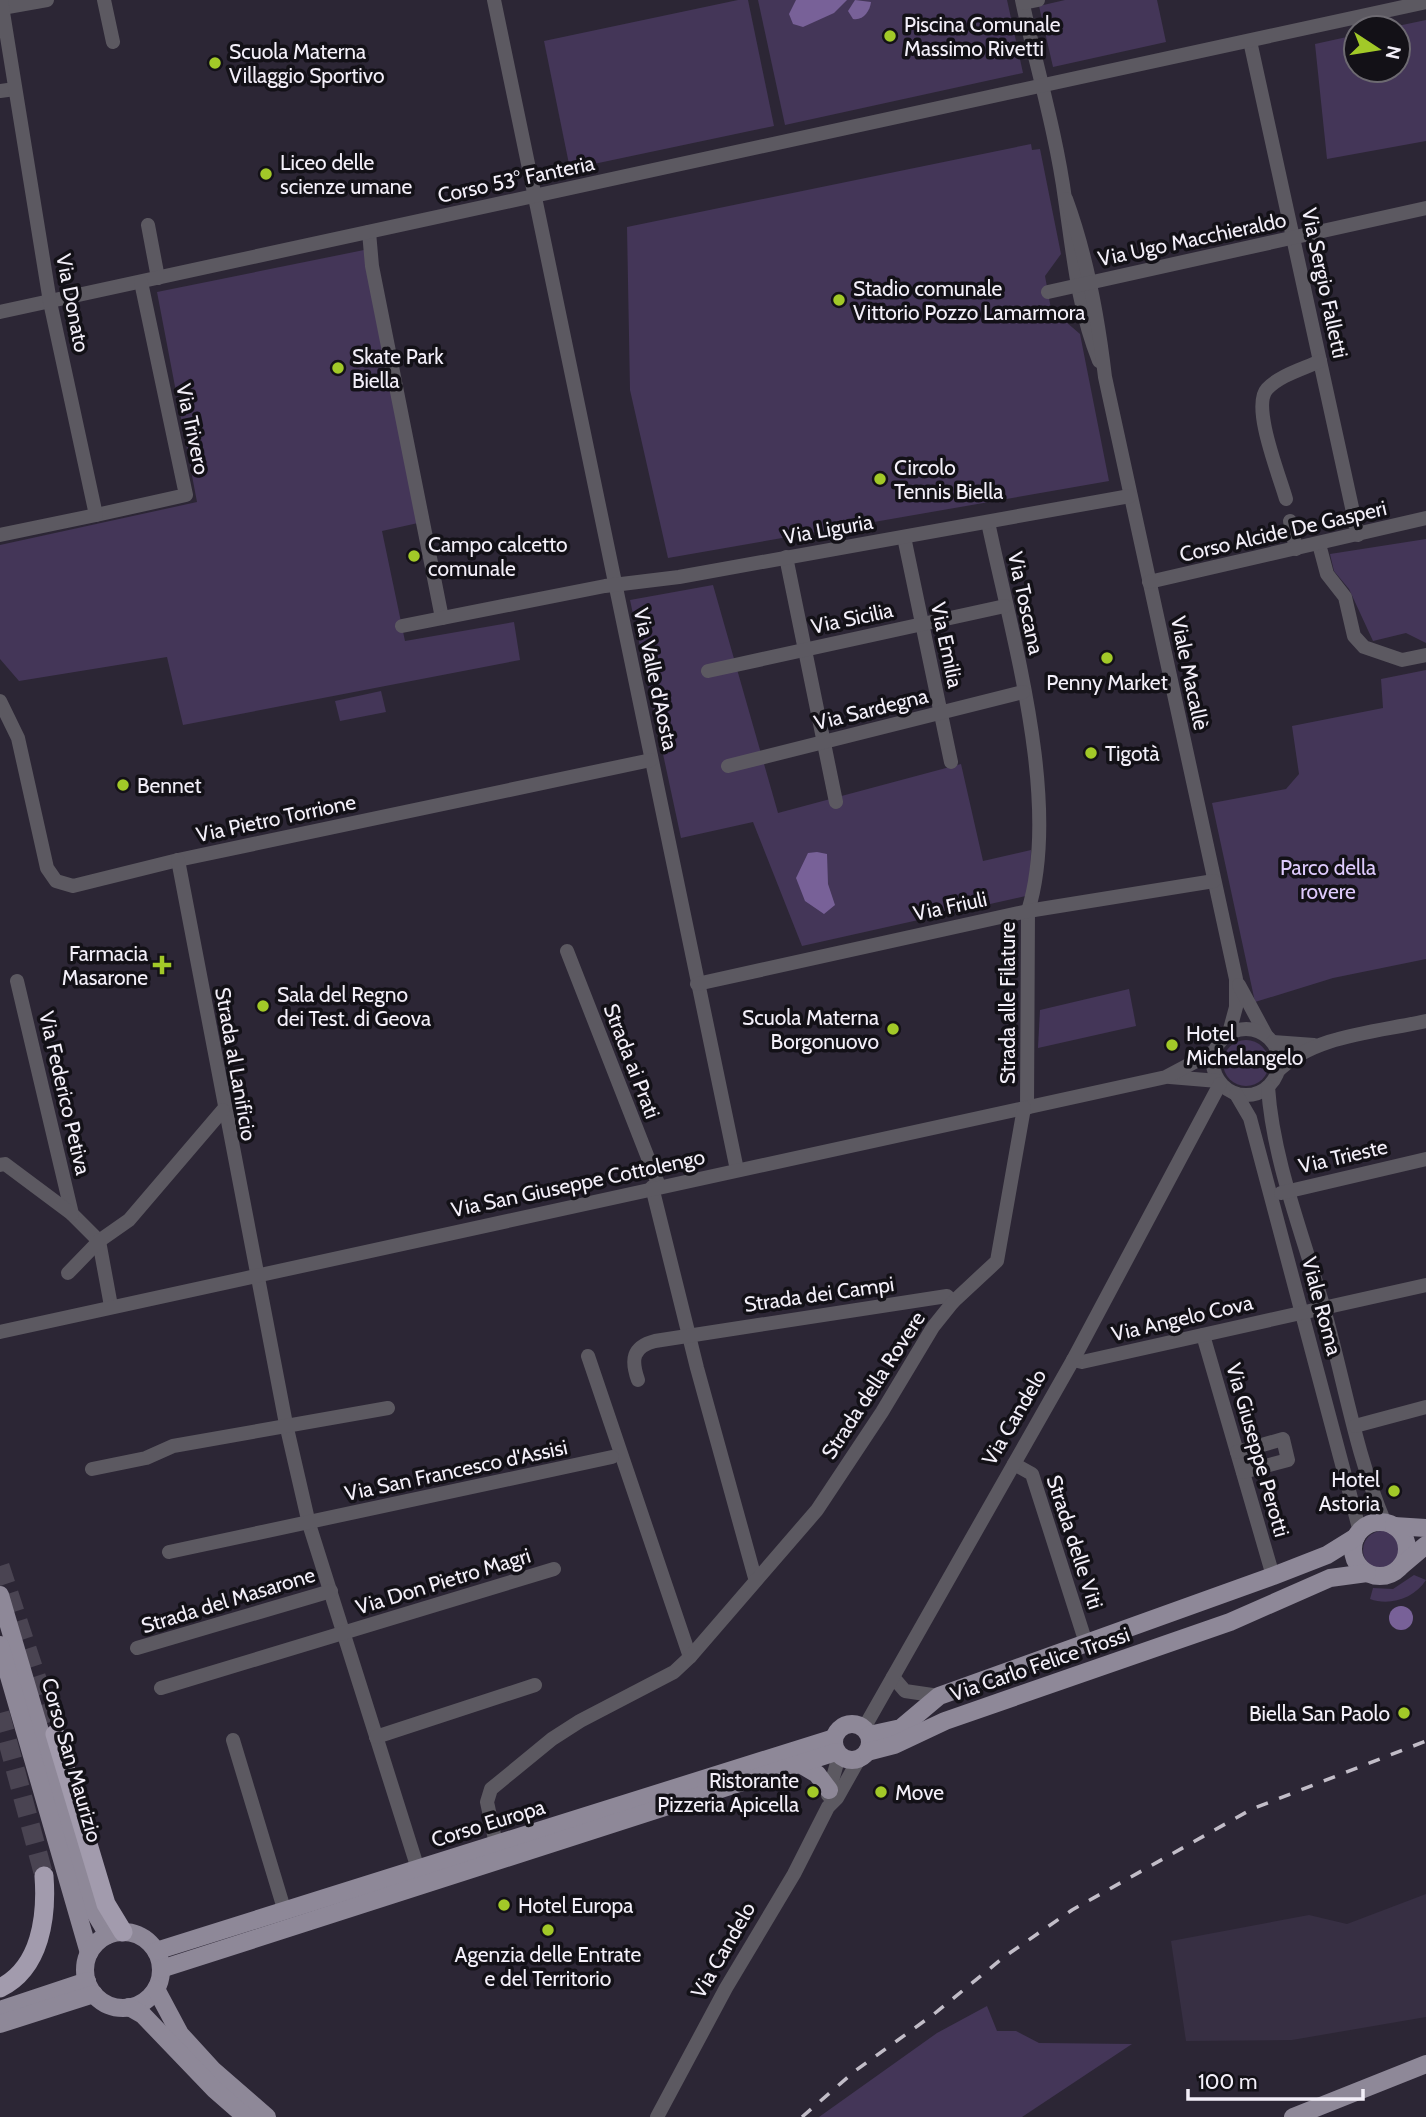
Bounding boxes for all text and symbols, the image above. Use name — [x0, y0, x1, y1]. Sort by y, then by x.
place label: Piscina Comunale Massimo Rivetti — [904, 12, 1061, 61]
north arrow — [1342, 14, 1412, 84]
marker: Piscina Comunale Massimo Rivetti — [882, 28, 898, 44]
place label: Scuola Materna Villaggio Sportivo — [229, 39, 384, 88]
text: N — [1380, 43, 1406, 61]
marker: Scuola Materna Villaggio Sportivo — [207, 55, 223, 71]
place label: Liceo delle scienze umane — [280, 150, 413, 199]
street label: Corso 53° Fanteria — [435, 150, 597, 208]
marker: Liceo delle scienze umane — [258, 166, 274, 182]
street label: Via Sergio Falletti — [1297, 206, 1353, 360]
street label: Via Ugo Macchieraldo — [1096, 207, 1288, 271]
street label: Via Donato — [51, 252, 95, 354]
place label: Stadio comunale Vittorio Pozzo Lamarmora — [853, 276, 1085, 325]
marker: Stadio comunale Vittorio Pozzo Lamarmora — [831, 292, 847, 308]
place label: Skate Park Biella — [352, 344, 444, 393]
marker: Skate Park Biella — [330, 360, 346, 376]
street label: Via Trivero — [171, 381, 215, 477]
place label: Circolo Tennis Biella — [894, 455, 1003, 504]
marker: Circolo Tennis Biella — [872, 471, 888, 487]
street label: Corso Alcide De Gasperi — [1177, 495, 1389, 567]
street label: Via Liguria — [781, 509, 875, 549]
place label: Campo calcetto comunale — [428, 532, 568, 581]
marker: Campo calcetto comunale — [406, 548, 422, 564]
street label: Via Toscana — [1003, 549, 1049, 657]
street label: Via Sicilia — [809, 597, 895, 639]
street label: Via Emilia — [926, 600, 968, 690]
street label: Via Valle d'Aosta — [629, 606, 683, 752]
street label: Viale Macallè — [1166, 614, 1214, 732]
marker: Penny Market — [1099, 650, 1115, 666]
place label: Penny Market — [1046, 670, 1168, 695]
street label: Via Sardegna — [812, 683, 930, 735]
place label: Tigotà — [1105, 741, 1159, 766]
marker: Tigotà — [1083, 745, 1099, 761]
place label: Bennet — [137, 773, 202, 798]
marker: Bennet — [115, 777, 131, 793]
street label: Via Pietro Torrione — [194, 789, 358, 847]
park label: Parco della rovere — [1280, 855, 1376, 904]
street label: Via Friuli — [911, 886, 989, 926]
street label: Strada alle Filature — [995, 921, 1020, 1084]
place label: Farmacia Masarone — [62, 941, 148, 990]
marker: Farmacia Masarone — [154, 957, 170, 973]
place label: Sala del Regno dei Test. di Geova — [277, 982, 431, 1031]
street label: Strada al Lanificio — [210, 985, 262, 1143]
marker: Sala del Regno dei Test. di Geova — [255, 998, 271, 1014]
street label: Strada ai Prati — [599, 1000, 665, 1122]
place label: Scuola Materna Borgonuovo — [742, 1005, 879, 1054]
street label: Via Federico Petiva — [34, 1009, 96, 1177]
marker: Scuola Materna Borgonuovo — [885, 1021, 901, 1037]
place label: Hotel Michelangelo — [1186, 1021, 1303, 1070]
marker: Hotel Michelangelo — [1164, 1037, 1180, 1053]
street label: Via Trieste — [1296, 1134, 1390, 1178]
street label: Via San Giuseppe Cottolengo — [449, 1144, 707, 1222]
street label: Viale Roma — [1297, 1254, 1347, 1358]
street label: Strada dei Campi — [742, 1271, 896, 1317]
street label: Via Angelo Cova — [1109, 1290, 1255, 1346]
street label: Strada della Rovere — [816, 1306, 930, 1463]
street label: Via Giuseppe Perotti — [1221, 1360, 1295, 1540]
street label: Via Candelo — [977, 1365, 1051, 1469]
street label: Via San Francesco d'Assisi — [342, 1434, 570, 1506]
place label: Hotel Astoria — [1319, 1467, 1380, 1516]
street label: Strada delle Viti — [1042, 1472, 1108, 1612]
marker: Hotel Astoria — [1386, 1483, 1402, 1499]
street label: Via Don Pietro Magri — [353, 1543, 533, 1619]
street label: Strada del Masarone — [138, 1562, 318, 1638]
street label: Via Carlo Felice Trossi — [947, 1622, 1133, 1706]
street label: Corso San Maurizio — [37, 1675, 107, 1845]
place label: Biella San Paolo — [1249, 1701, 1390, 1726]
marker: Biella San Paolo — [1396, 1705, 1412, 1721]
place label: Ristorante Pizzeria Apicella — [657, 1768, 799, 1817]
place label: Move — [895, 1780, 944, 1805]
marker: Ristorante Pizzeria Apicella — [805, 1784, 821, 1800]
marker: Move — [873, 1784, 889, 1800]
street label: Corso Europa — [428, 1794, 548, 1852]
place label: Hotel Europa — [518, 1893, 633, 1918]
marker: Hotel Europa — [496, 1897, 512, 1913]
street label: Via Candelo — [686, 1898, 760, 2002]
marker: Agenzia delle Entrate e del Territorio — [540, 1922, 556, 1938]
place label: Agenzia delle Entrate e del Territorio — [455, 1942, 642, 1991]
scale bar — [1188, 2058, 1363, 2102]
text: 100 m — [1198, 2069, 1257, 2094]

